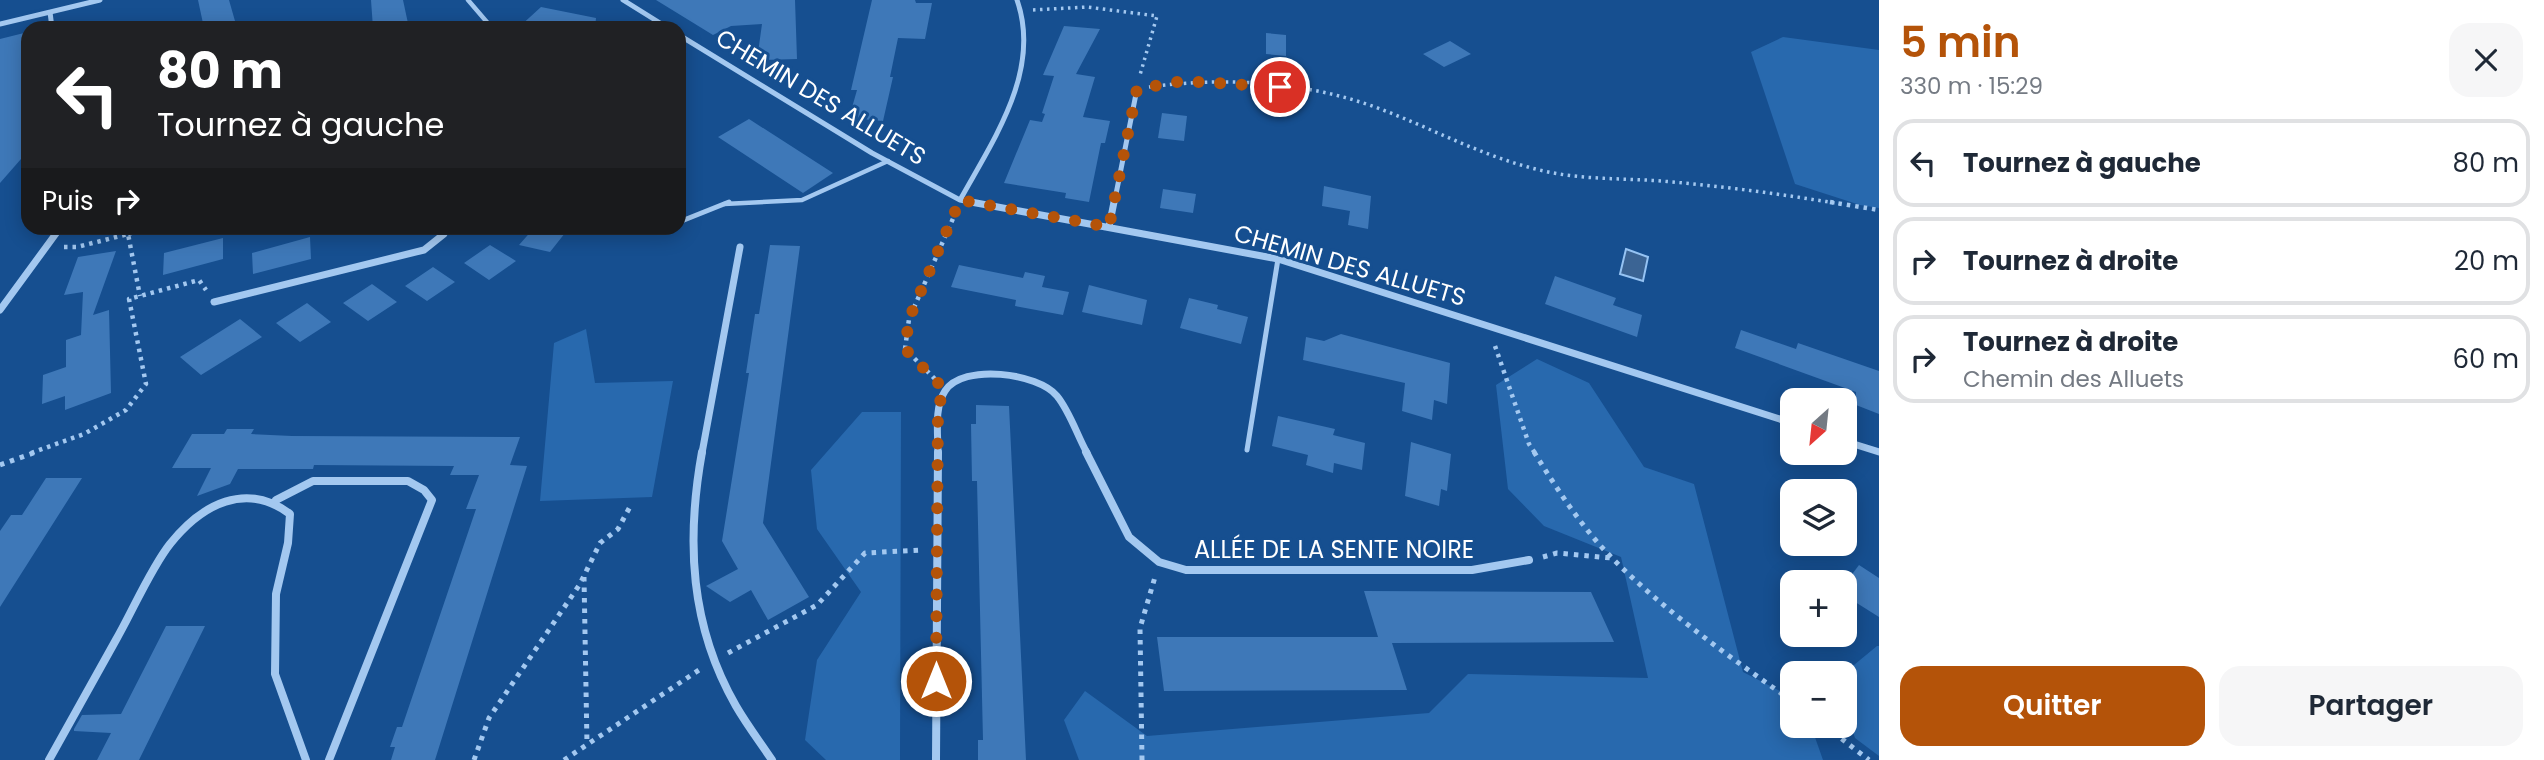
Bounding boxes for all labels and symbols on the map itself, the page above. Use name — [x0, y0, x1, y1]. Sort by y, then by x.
street label: CHEMIN DES ALLUETS — [710, 21, 932, 173]
pin — [1250, 57, 1310, 117]
street label: CHEMIN DES ALLUETS — [1230, 216, 1470, 314]
north arrow — [1780, 388, 1857, 466]
street label: ALLÉE DE LA SENTE NOIRE — [1194, 533, 1474, 566]
position arrow — [899, 644, 973, 718]

